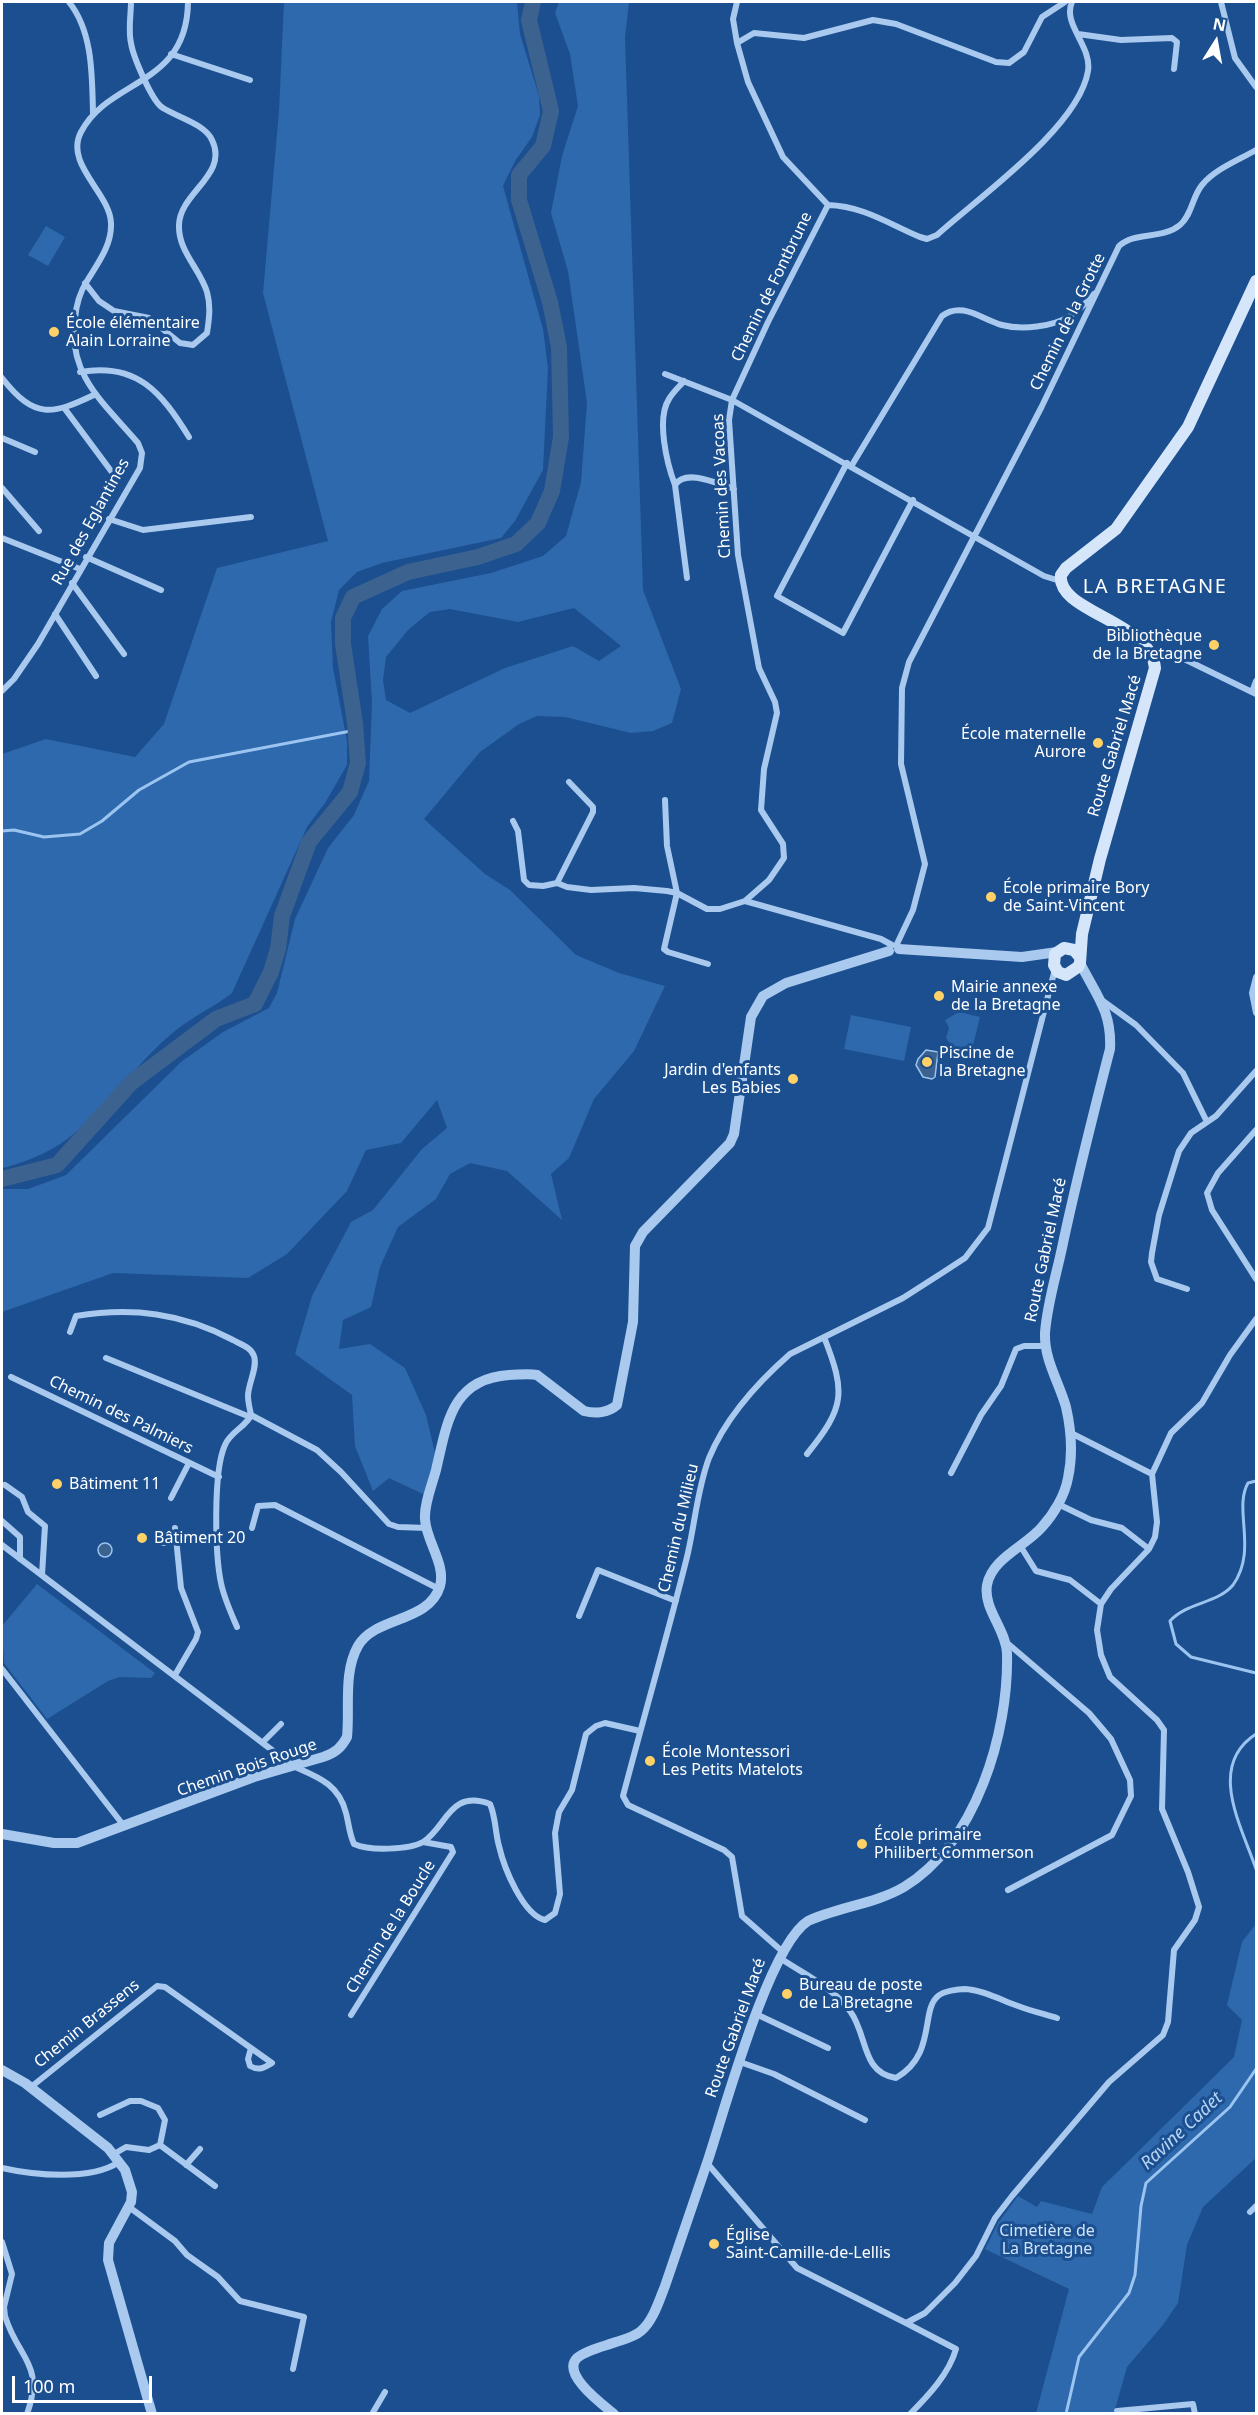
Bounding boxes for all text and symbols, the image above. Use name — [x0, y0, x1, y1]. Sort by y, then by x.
north arrow — [1186, 12, 1246, 72]
text: N — [1211, 12, 1228, 36]
street label: Chemin de Fontbrune — [727, 209, 817, 365]
street label: Chemin de la Grotte — [1026, 250, 1110, 394]
place label: École élémentaire Alain Lorraine — [66, 313, 200, 351]
marker: École élémentaire Alain Lorraine — [47, 325, 61, 339]
street label: Chemin des Vacoas — [709, 413, 735, 559]
street label: Rue des Eglantines — [48, 455, 134, 589]
district label: LA BRETAGNE — [1083, 575, 1227, 599]
place label: Bibliothèque de la Bretagne — [1092, 626, 1202, 664]
marker: Bibliothèque de la Bretagne — [1207, 638, 1221, 652]
street label: Route Gabriel Macé — [1084, 673, 1146, 819]
place label: École maternelle Aurore — [961, 724, 1086, 762]
marker: École maternelle Aurore — [1091, 736, 1105, 750]
place label: École primaire Bory de Saint-Vincent — [1003, 878, 1150, 916]
marker: École primaire Bory de Saint-Vincent — [984, 890, 998, 904]
place label: Mairie annexe de la Bretagne — [951, 977, 1061, 1015]
marker: Mairie annexe de la Bretagne — [932, 989, 946, 1003]
place label: Piscine de la Bretagne — [939, 1043, 1025, 1081]
marker: Piscine de la Bretagne — [920, 1055, 934, 1069]
place label: Jardin d'enfants Les Babies — [664, 1060, 781, 1098]
marker: Jardin d'enfants Les Babies — [786, 1072, 800, 1086]
street label: Route Gabriel Macé — [1021, 1176, 1071, 1324]
street label: Chemin des Palmiers — [46, 1372, 196, 1458]
street label: Chemin du Milieu — [655, 1462, 703, 1594]
place label: Bâtiment 11 — [69, 1474, 160, 1494]
marker: Bâtiment 11 — [50, 1477, 64, 1491]
place label: Bâtiment 20 — [154, 1528, 245, 1548]
marker: Bâtiment 20 — [135, 1531, 149, 1545]
street label: Chemin Bois Rouge — [175, 1735, 319, 1801]
place label: École Montessori Les Petits Matelots — [662, 1742, 803, 1780]
marker: École Montessori Les Petits Matelots — [643, 1754, 657, 1768]
place label: École primaire Philibert Commerson — [874, 1825, 1034, 1863]
marker: École primaire Philibert Commerson — [855, 1837, 869, 1851]
street label: Chemin de la Boucle — [342, 1857, 440, 1997]
street label: Route Gabriel Macé — [702, 1956, 770, 2100]
place label: Bureau de poste de La Bretagne — [799, 1975, 923, 2013]
street label: Chemin Brassens — [31, 1976, 143, 2072]
marker: Bureau de poste de La Bretagne — [780, 1987, 794, 2001]
water label: Ravine Cadet — [1137, 2088, 1227, 2174]
park label: Cimetière de La Bretagne — [999, 2221, 1095, 2259]
place label: Église Saint-Camille-de-Lellis — [726, 2225, 891, 2263]
marker: Église Saint-Camille-de-Lellis — [707, 2237, 721, 2251]
scale bar — [15, 2364, 154, 2402]
text: 100 m — [23, 2374, 75, 2398]

